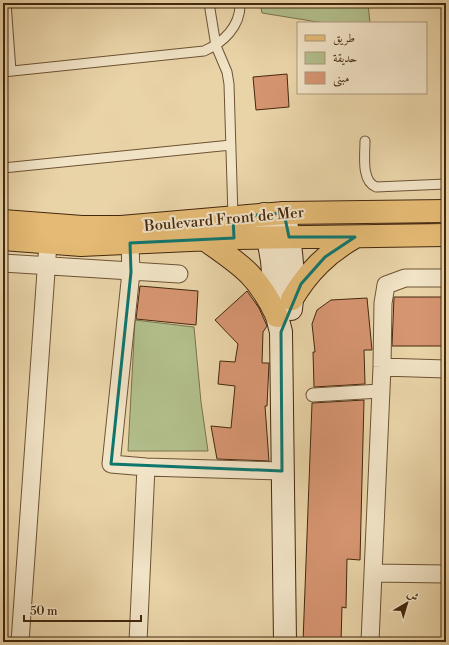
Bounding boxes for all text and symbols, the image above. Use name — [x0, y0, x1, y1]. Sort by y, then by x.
legend — [297, 22, 427, 94]
text: طريق — [333, 31, 355, 46]
text: حديقة — [333, 51, 357, 66]
text: مبنى — [333, 71, 349, 87]
street label: Boulevard Front de Mer — [142, 203, 305, 236]
north arrow — [387, 583, 427, 623]
text: ش — [404, 587, 421, 605]
scale bar — [24, 597, 141, 623]
text: 50 m — [30, 604, 58, 619]

